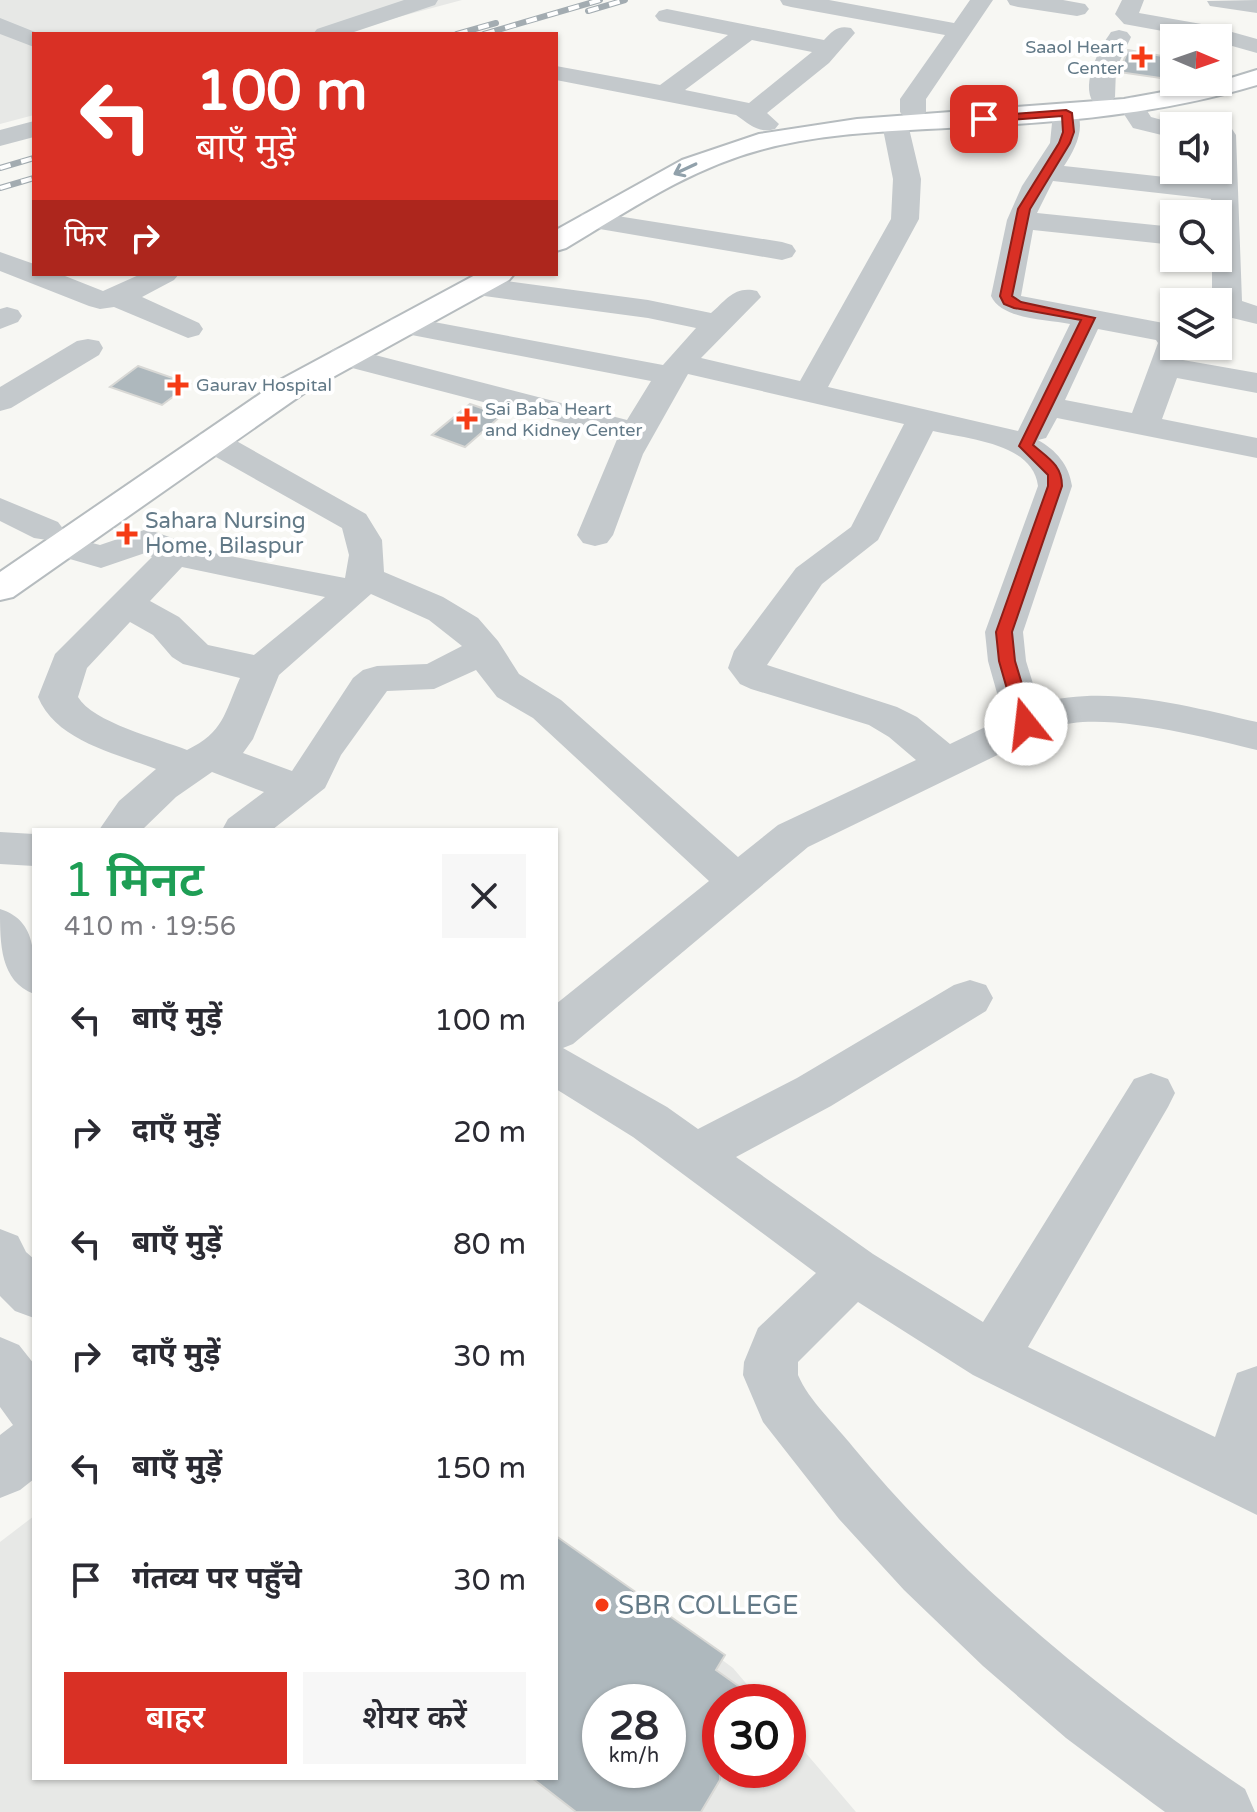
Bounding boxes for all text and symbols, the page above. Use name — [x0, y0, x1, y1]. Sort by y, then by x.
north arrow — [1160, 24, 1232, 96]
map controls — [1160, 24, 1232, 360]
place label: Saaol Heart Center — [1025, 36, 1124, 79]
marker: Saaol Heart Center — [1131, 46, 1153, 68]
text: 100 m — [196, 58, 367, 125]
icon: left — [64, 64, 168, 168]
pin — [950, 85, 1018, 153]
icon: arrive — [962, 97, 1006, 141]
button: sound — [1160, 112, 1232, 184]
text: बाएँ मुड़ें — [196, 126, 296, 169]
one-way arrow — [674, 162, 698, 177]
button: search — [1160, 200, 1232, 272]
icon: right — [123, 216, 167, 260]
text: फिर — [64, 218, 107, 255]
button: layers — [1160, 288, 1232, 360]
marker: Gaurav Hospital — [167, 374, 189, 396]
place label: Gaurav Hospital — [196, 374, 332, 396]
place label: Sai Baba Heart and Kidney Center — [485, 398, 643, 441]
marker: Sai Baba Heart and Kidney Center — [456, 408, 478, 430]
place label: Sahara Nursing Home, Bilaspur — [145, 508, 306, 559]
marker: Sahara Nursing Home, Bilaspur — [116, 523, 138, 545]
position arrow — [984, 682, 1068, 766]
text: 1 मिनट — [64, 852, 204, 910]
button: close — [442, 854, 526, 938]
text: 410 m · 19:56 — [64, 911, 236, 942]
icon: left — [64, 998, 108, 1042]
text: बाएँ मुड़ें — [132, 1000, 222, 1037]
text: 100 m — [434, 1002, 526, 1039]
icon: right — [64, 1110, 108, 1154]
text: दाएँ मुड़ें — [132, 1112, 220, 1149]
text: 20 m — [453, 1114, 526, 1151]
icon: left — [64, 1222, 108, 1266]
text: बाएँ मुड़ें — [132, 1224, 222, 1261]
text: 80 m — [453, 1226, 526, 1263]
icon: right — [64, 1334, 108, 1378]
text: दाएँ मुड़ें — [132, 1336, 220, 1373]
text: 30 m — [453, 1338, 526, 1375]
icon: left — [64, 1446, 108, 1490]
text: बाएँ मुड़ें — [132, 1448, 222, 1485]
text: 150 m — [434, 1450, 526, 1487]
icon: arrive — [64, 1558, 108, 1602]
text: गंतव्य पर पहुँचे — [132, 1560, 302, 1597]
text: 30 m — [453, 1562, 526, 1599]
place label: SBR COLLEGE — [618, 1590, 799, 1621]
marker: SBR COLLEGE — [593, 1596, 611, 1614]
button: बाहर — [64, 1672, 287, 1764]
button: शेयर करें — [303, 1672, 526, 1764]
speed limit sign: 30 — [702, 1684, 806, 1788]
text: 28 — [609, 1702, 659, 1750]
text: km/h — [609, 1744, 659, 1768]

